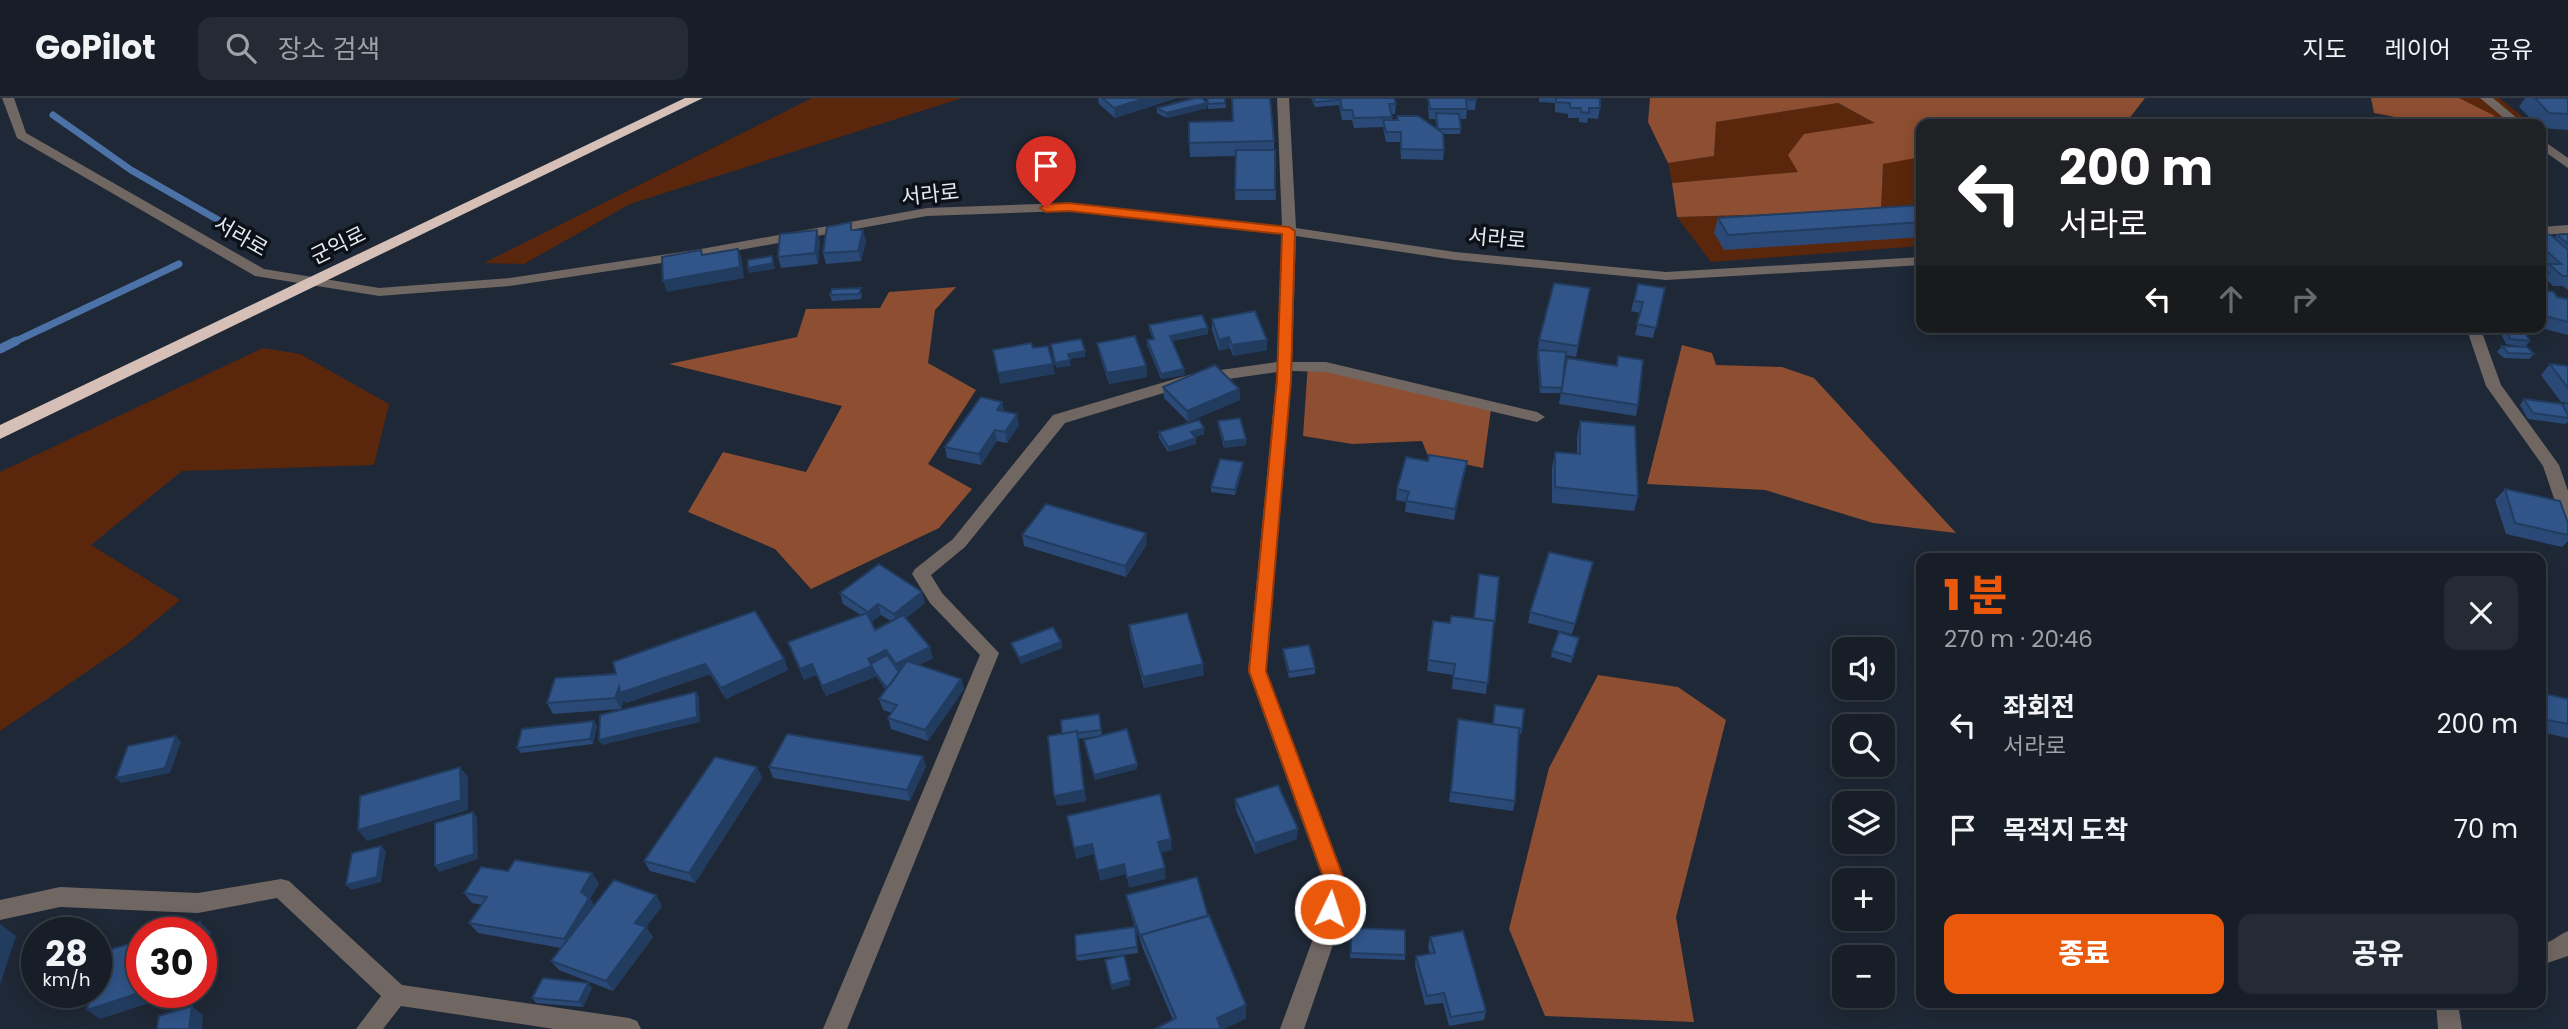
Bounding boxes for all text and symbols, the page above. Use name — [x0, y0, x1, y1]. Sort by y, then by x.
search box — [198, 17, 688, 80]
text: GoPilot — [35, 24, 156, 71]
icon: search — [222, 29, 260, 67]
text: 장소 검색 — [278, 31, 380, 67]
text: 지도 — [2302, 33, 2347, 66]
text: 레이어 — [2385, 33, 2451, 66]
text: 공유 — [2489, 33, 2533, 66]
text: 200 m — [2059, 134, 2213, 202]
pin — [1016, 136, 1076, 208]
icon: arrive — [1027, 147, 1065, 185]
icon: left — [1944, 147, 2035, 238]
street label: 서라로 — [900, 177, 960, 211]
text: 서라로 — [2059, 201, 2147, 246]
street label: 서라로 — [209, 209, 273, 263]
street label: 군익로 — [306, 219, 370, 271]
street label: 서라로 — [1467, 221, 1527, 255]
icon: left — [2139, 280, 2177, 318]
icon: ahead — [2212, 280, 2250, 318]
icon: right — [2285, 280, 2323, 318]
text: 1 분 — [1944, 566, 2007, 625]
button: close — [2444, 576, 2518, 650]
text: 270 m · 20:46 — [1944, 623, 2093, 655]
map controls — [1832, 637, 1895, 1008]
button: sound — [1832, 637, 1895, 700]
text: 좌회전 — [2003, 689, 2075, 725]
icon: left — [1944, 706, 1982, 744]
text: 200 m — [2437, 706, 2518, 742]
button: search — [1832, 714, 1895, 777]
text: 서라로 — [2003, 730, 2066, 762]
button: layers — [1832, 791, 1895, 854]
icon: arrive — [1944, 811, 1982, 849]
text: 70 m — [2454, 811, 2518, 847]
text: 목적지 도착 — [2003, 812, 2128, 848]
button: + — [1832, 868, 1895, 931]
position arrow — [1293, 872, 1367, 946]
button: 종료 — [1944, 914, 2224, 994]
button: 공유 — [2238, 914, 2518, 994]
speed limit sign: 30 — [126, 917, 217, 1008]
text: 28 — [45, 929, 88, 978]
button: − — [1832, 945, 1895, 1008]
text: km/h — [43, 967, 90, 992]

